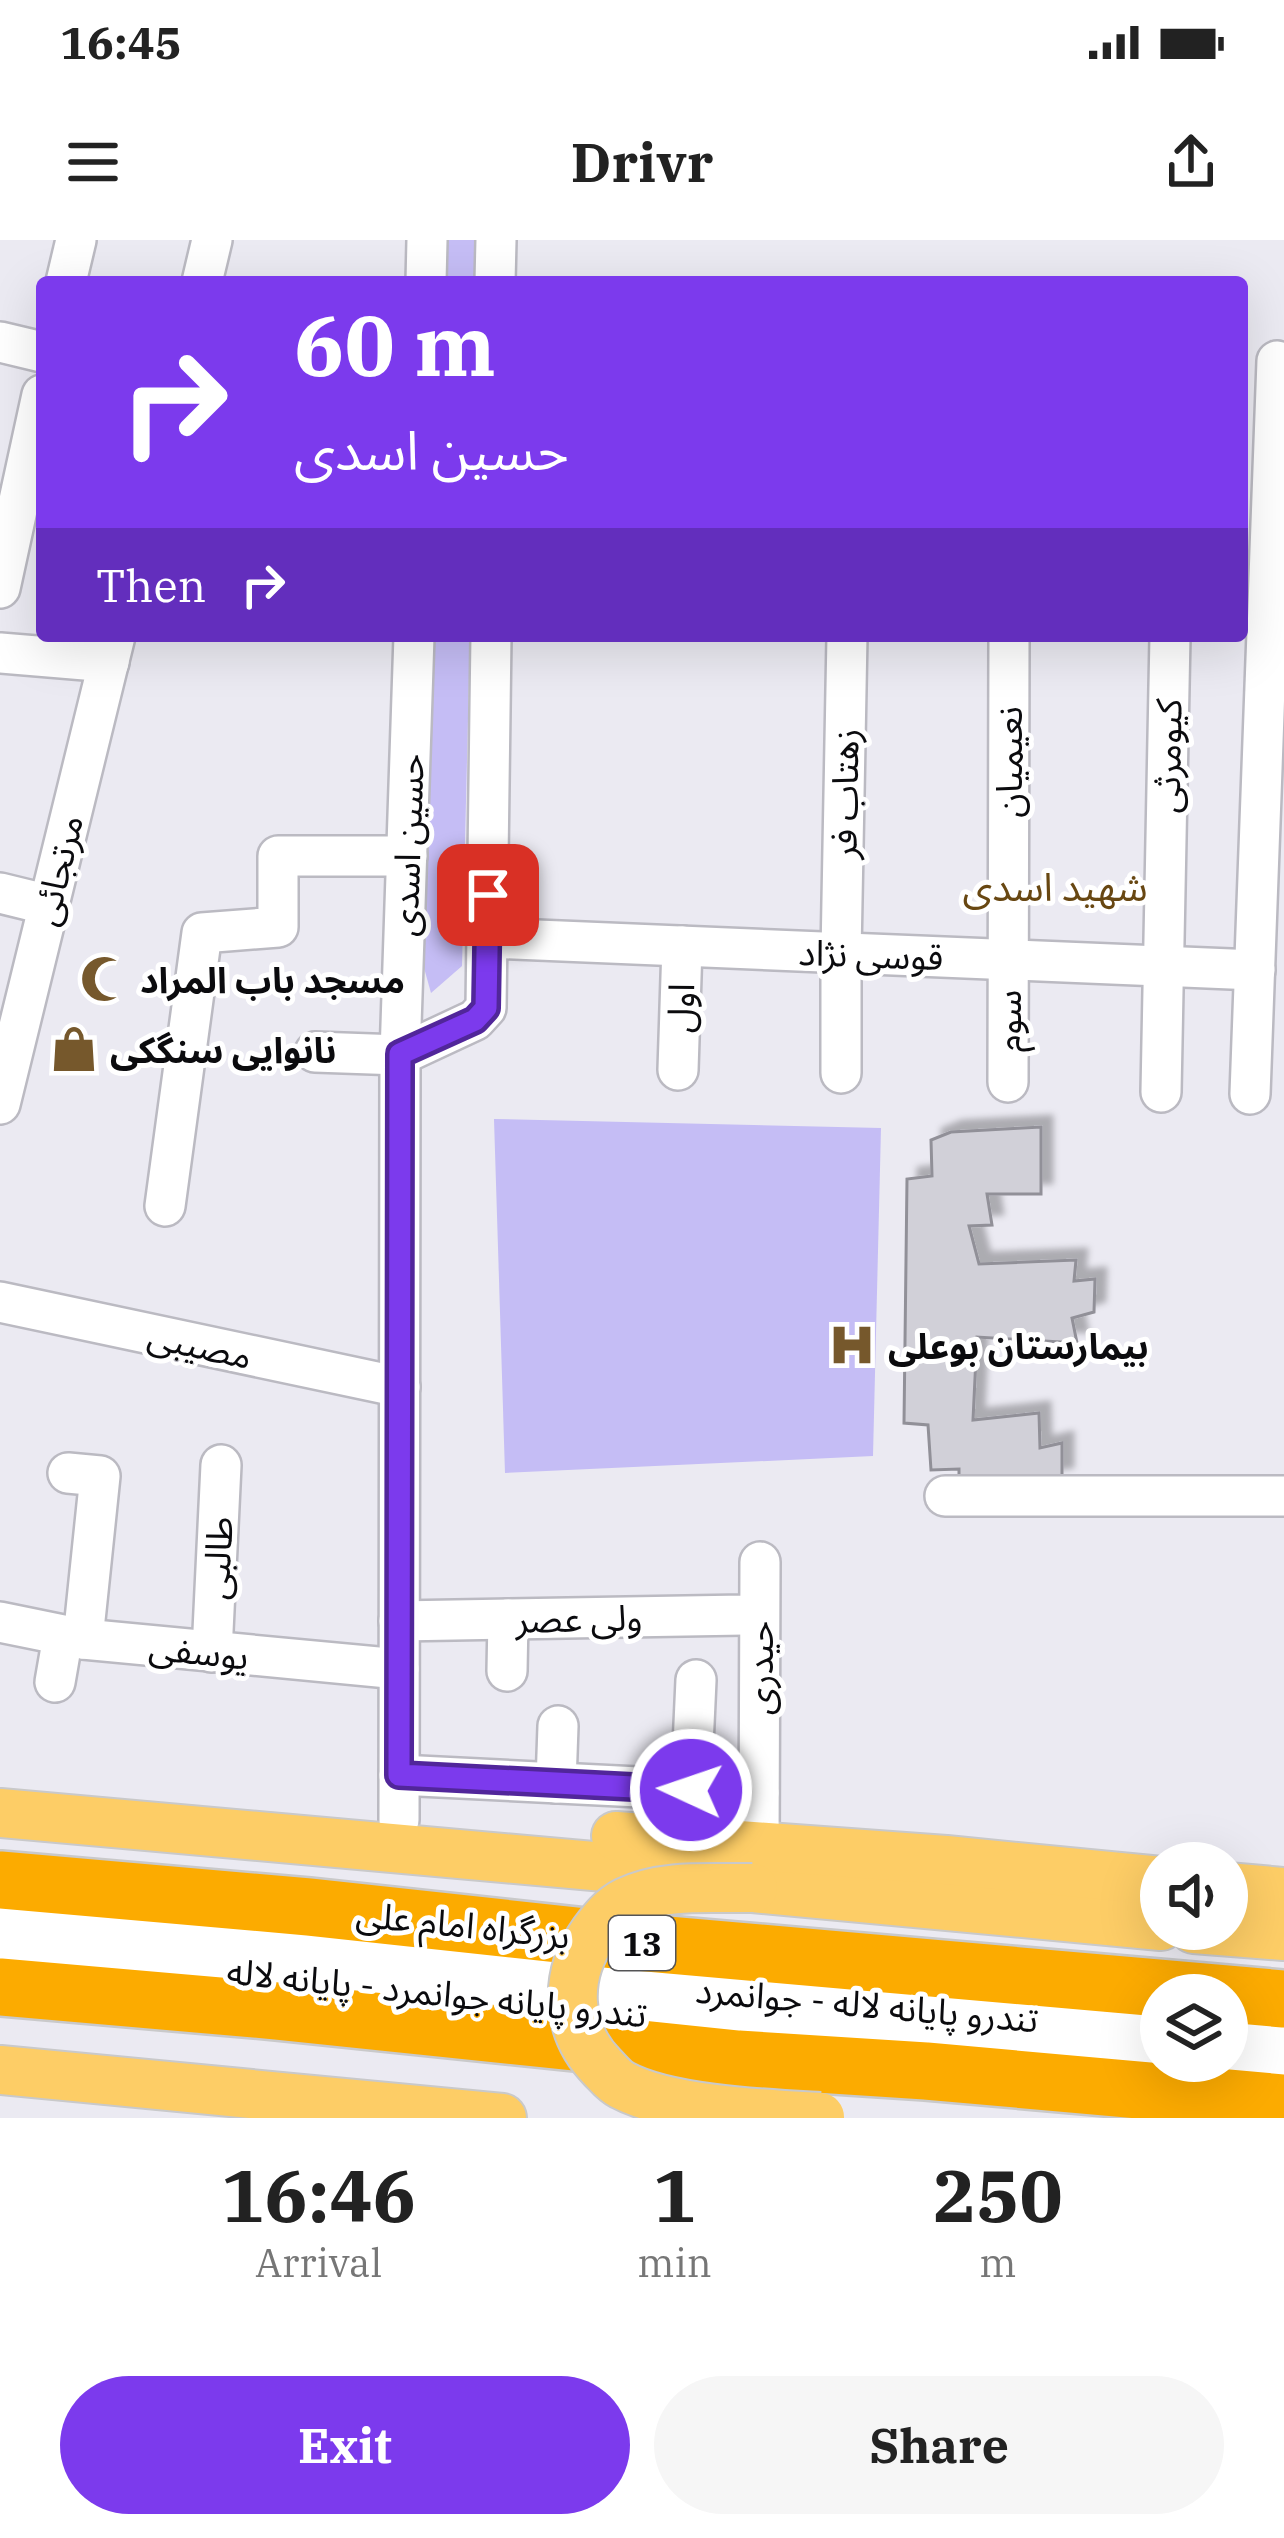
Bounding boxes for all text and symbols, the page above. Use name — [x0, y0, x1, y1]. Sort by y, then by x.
text: 16:45 — [60, 13, 182, 71]
text: Drivr — [571, 127, 713, 197]
icon: menu — [60, 129, 126, 195]
icon: share — [1158, 129, 1224, 195]
text: 60 m — [294, 290, 496, 399]
icon: right — [96, 324, 252, 480]
text: حسین اسدی — [294, 415, 569, 485]
icon: right — [230, 552, 296, 618]
text: Then — [96, 556, 206, 614]
street label: کیومرثی — [1143, 697, 1192, 814]
street label: نعیمیان — [985, 706, 1032, 818]
street label: زهتاب فر — [819, 728, 869, 861]
street label: حسین اسدی — [380, 753, 434, 937]
street label: مرتجائی — [21, 810, 93, 930]
pin — [437, 844, 539, 946]
district label: شهید اسدی — [963, 861, 1147, 912]
icon: arrive — [455, 862, 521, 928]
street label: قوسی نژاد — [798, 928, 944, 980]
mosque icon: مسجد باب المراد — [79, 954, 129, 1004]
place label: مسجد باب المراد — [140, 956, 405, 1003]
street label: اول — [656, 982, 704, 1034]
street label: سوم — [984, 990, 1036, 1052]
shop icon: نانوایی سنگکی — [49, 1024, 99, 1074]
place label: نانوایی سنگکی — [110, 1026, 336, 1073]
street label: مصیبی — [144, 1311, 256, 1379]
hospital icon: بیمارستان بوعلی — [827, 1320, 877, 1370]
place label: بیمارستان بوعلی — [888, 1322, 1149, 1369]
street label: طالبی — [191, 1515, 243, 1601]
street label: ولی عصر — [514, 1593, 643, 1643]
street label: حیدری — [736, 1621, 783, 1715]
street label: یوسفی — [147, 1622, 251, 1680]
position arrow — [628, 1727, 754, 1853]
map controls — [1140, 1842, 1248, 2082]
button: sound — [1140, 1842, 1248, 1950]
street label: بزرگراه امام علی — [353, 1889, 572, 1964]
road number: 13 — [609, 1916, 675, 1970]
street label: تندرو پایانه جوانمرد - پایانه لاله — [224, 1947, 649, 2039]
street label: تندرو پایانه لاله - جوانمرد — [693, 1966, 1040, 2044]
button: layers — [1140, 1974, 1248, 2082]
text: 16:46 — [221, 2148, 416, 2242]
text: 1 — [653, 2148, 696, 2242]
text: 250 — [933, 2148, 1063, 2242]
text: Arrival — [255, 2237, 382, 2288]
text: min — [637, 2237, 712, 2288]
text: m — [979, 2237, 1016, 2288]
button: Exit — [60, 2376, 630, 2514]
button: Share — [654, 2376, 1224, 2514]

